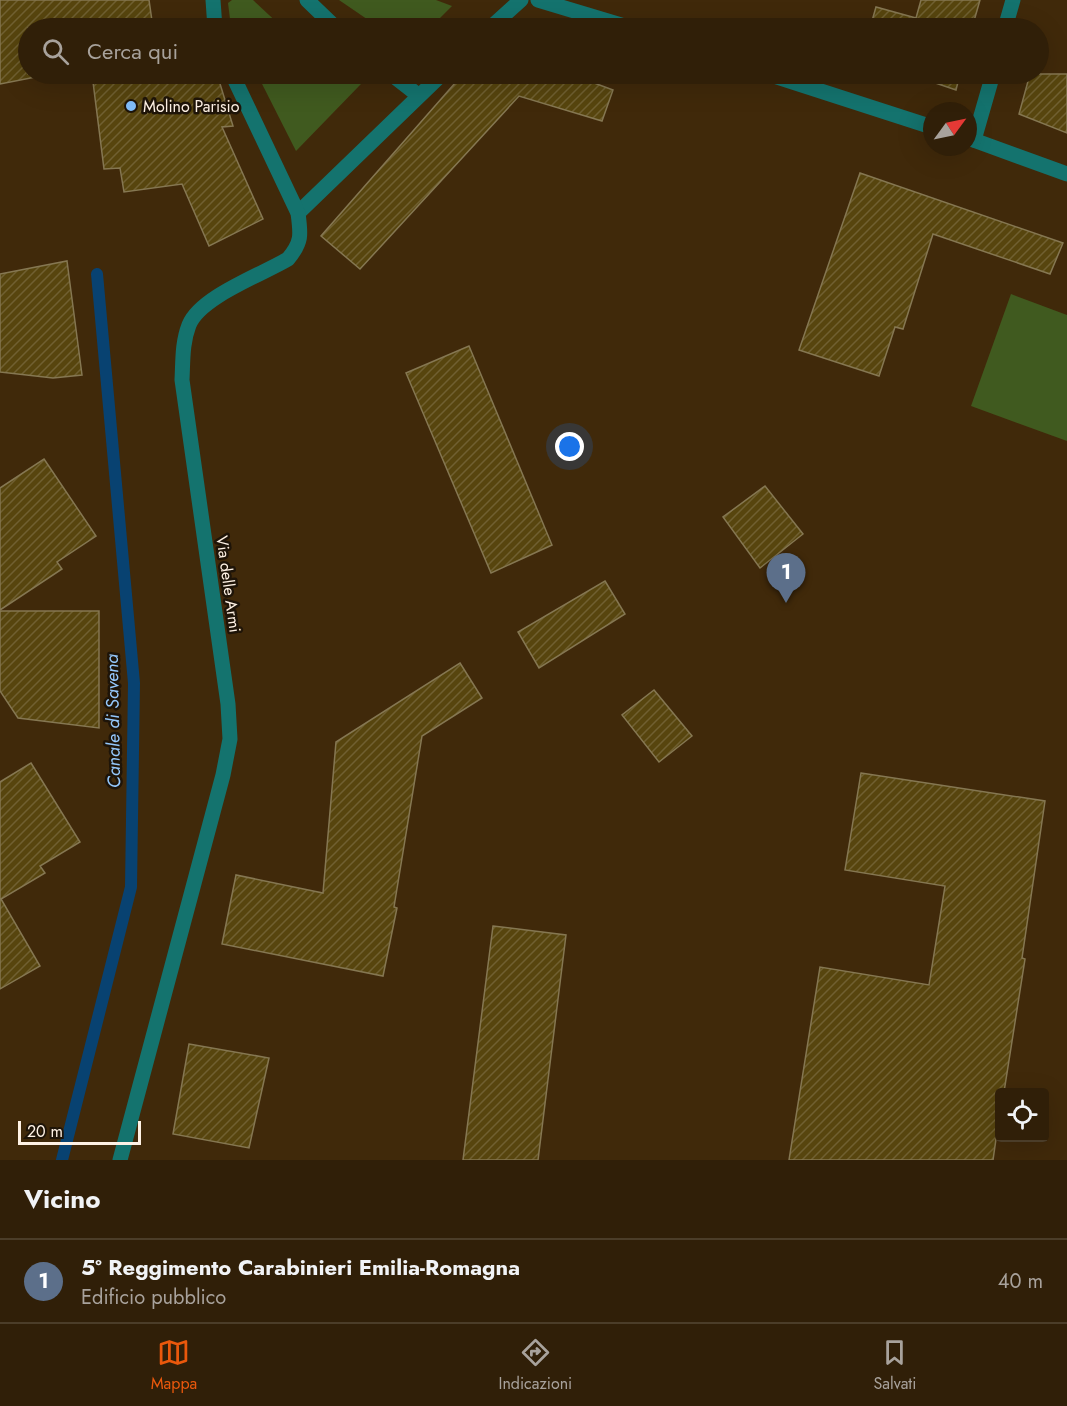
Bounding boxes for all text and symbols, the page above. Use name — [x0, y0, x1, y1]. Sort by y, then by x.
search box — [18, 18, 1049, 84]
icon: search — [39, 35, 72, 68]
text: Cerca qui — [87, 35, 178, 67]
place label: Molino Parisio — [143, 95, 240, 118]
marker: Molino Parisio — [124, 99, 138, 113]
north arrow — [923, 102, 977, 156]
your location — [555, 432, 584, 461]
street label: Via delle Armi — [210, 534, 247, 634]
pin: 1 — [766, 554, 806, 603]
water label: Canale di Savena — [99, 654, 127, 788]
map controls — [995, 1088, 1049, 1142]
button: locate — [995, 1088, 1049, 1142]
scale bar — [18, 1118, 141, 1146]
text: 20 m — [27, 1120, 63, 1143]
text: Vicino — [24, 1180, 101, 1218]
text: 5° Reggimento Carabinieri Emilia-Romagna — [81, 1251, 520, 1283]
text: 1 — [38, 1267, 49, 1296]
text: 40 m — [998, 1267, 1043, 1296]
text: Edificio pubblico — [81, 1283, 226, 1312]
tab: Mappa — [151, 1336, 197, 1395]
tab: Indicazioni — [498, 1336, 572, 1395]
tab: Salvati — [873, 1336, 916, 1395]

